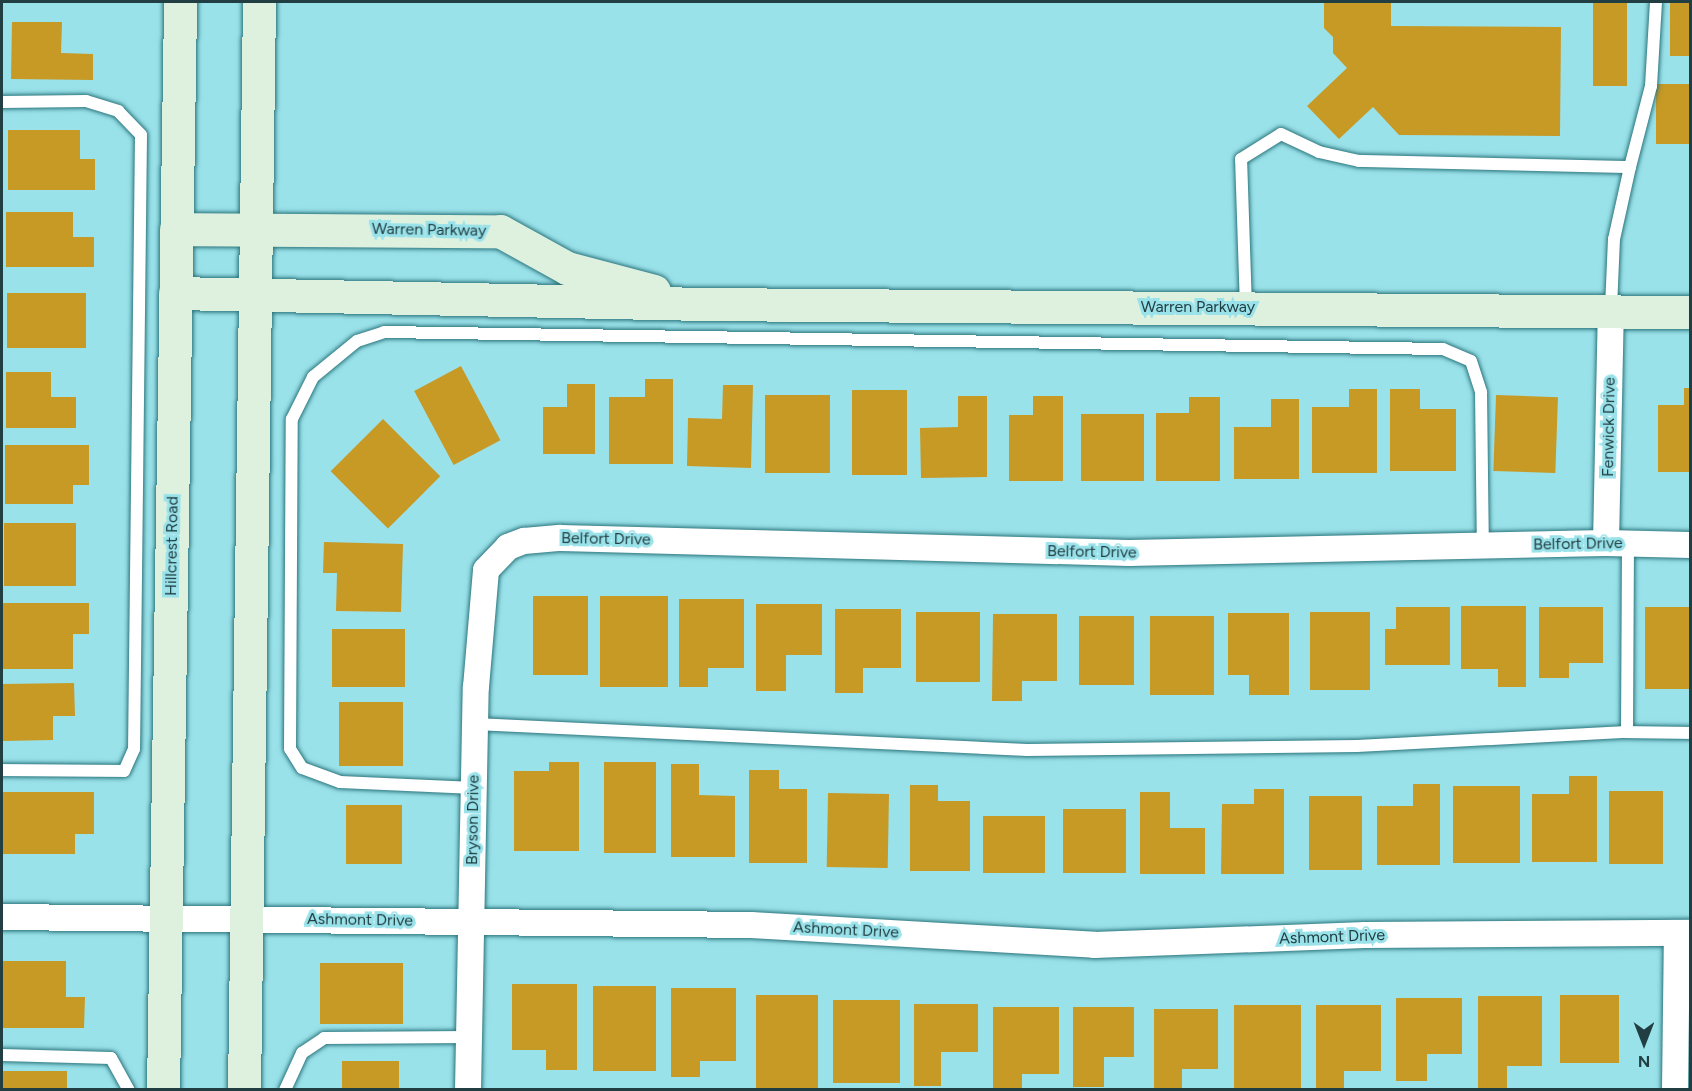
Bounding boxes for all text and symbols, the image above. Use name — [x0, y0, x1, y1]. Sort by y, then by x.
street label: Warren Parkway — [372, 219, 486, 241]
street label: Warren Parkway — [1141, 297, 1255, 317]
street label: Fenwick Drive — [1599, 377, 1619, 477]
street label: Hillcrest Road — [162, 496, 182, 596]
street label: Belfort Drive — [561, 529, 651, 549]
street label: Belfort Drive — [1533, 534, 1623, 554]
street label: Belfort Drive — [1047, 542, 1137, 562]
street label: Bryson Drive — [463, 775, 483, 865]
street label: Ashmont Drive — [307, 909, 413, 931]
street label: Ashmont Drive — [793, 918, 899, 942]
street label: Ashmont Drive — [1279, 926, 1385, 948]
north arrow — [1614, 1013, 1674, 1073]
text: N — [1638, 1052, 1650, 1071]

